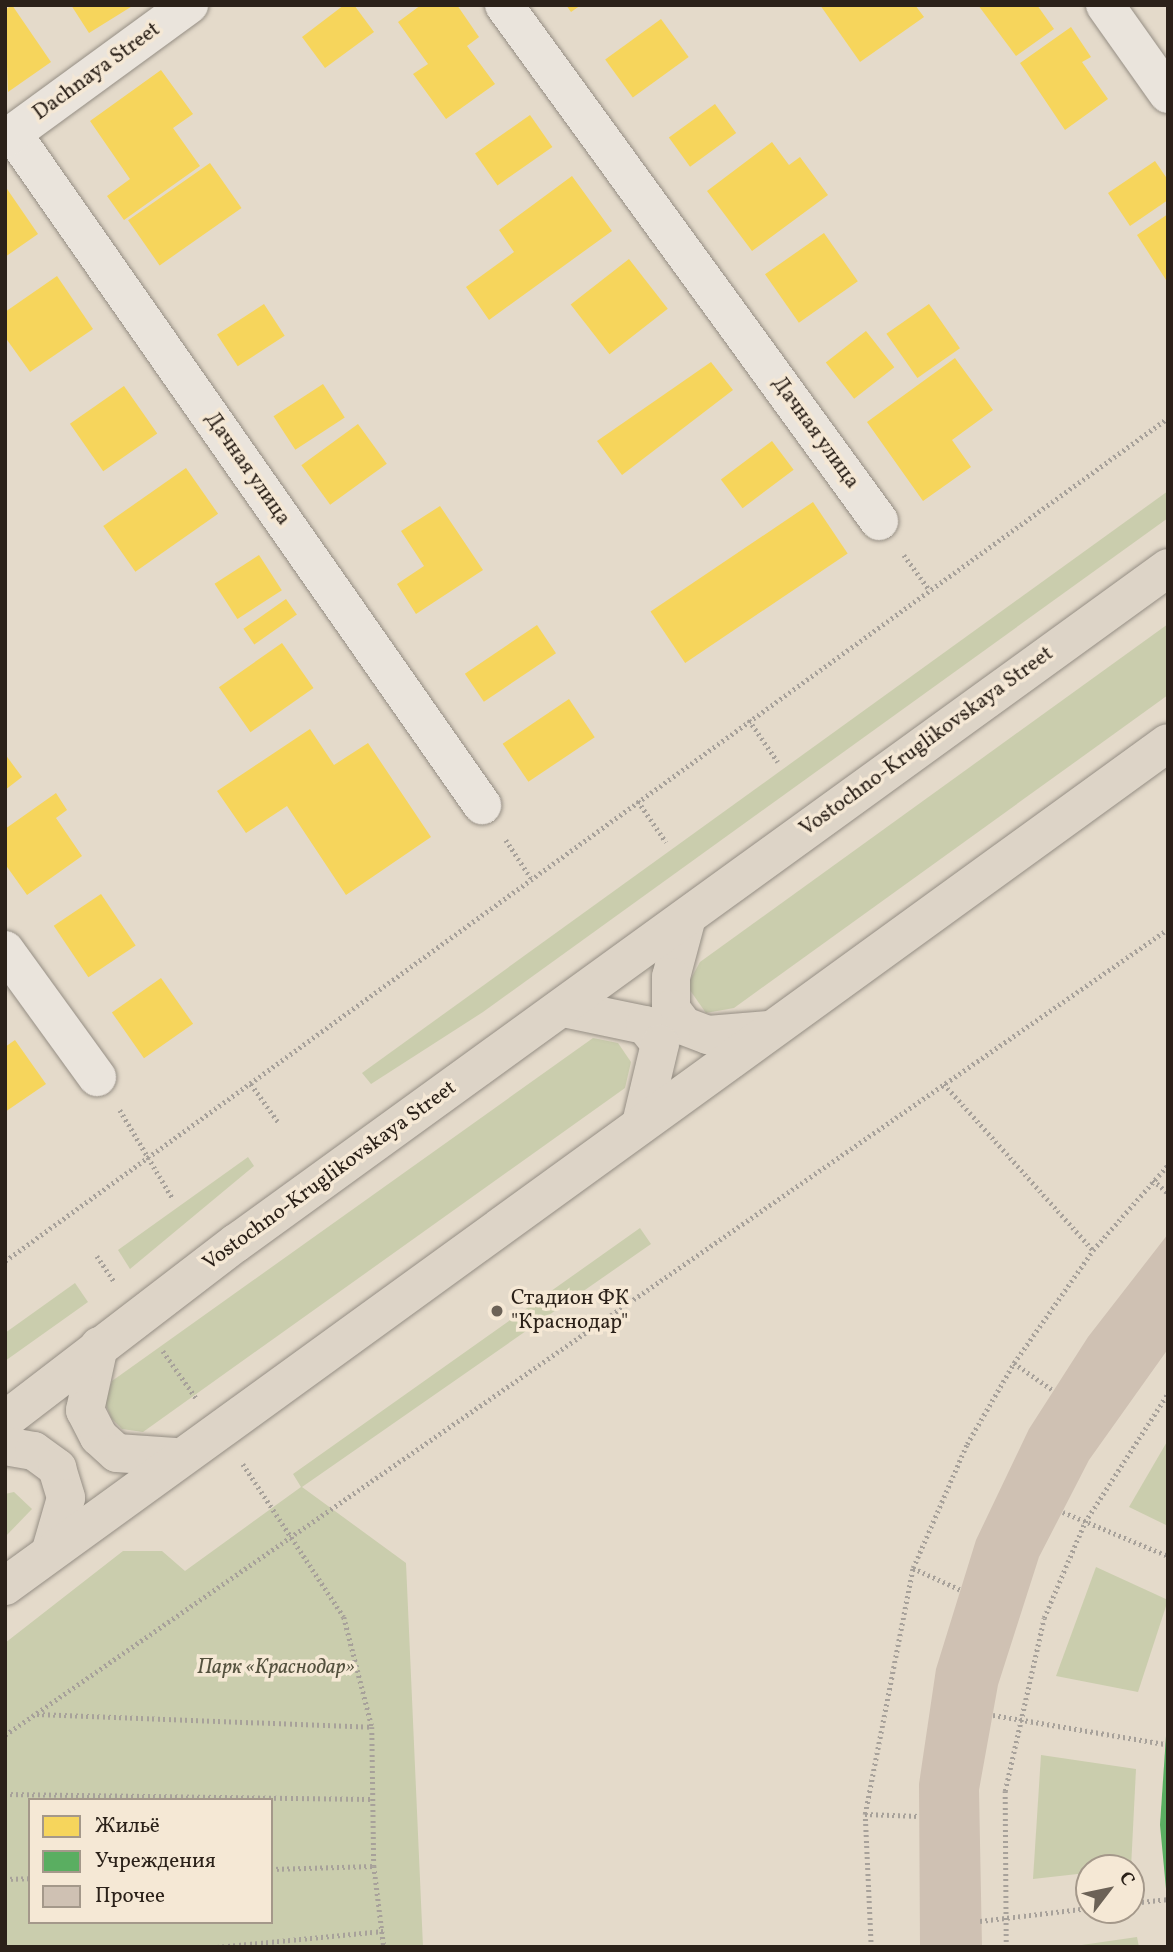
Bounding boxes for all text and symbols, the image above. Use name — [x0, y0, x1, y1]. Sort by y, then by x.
street label: Dachnaya Street — [29, 18, 165, 126]
street label: Дачная улица — [766, 372, 864, 494]
street label: Дачная улица — [199, 407, 295, 531]
street label: Vostochno-Kruglikovskaya Street — [795, 642, 1059, 842]
street label: Vostochno-Kruglikovskaya Street — [198, 1076, 462, 1276]
place label: Стадион ФК "Краснодар" — [511, 1286, 629, 1336]
marker: Стадион ФК "Краснодар" — [489, 1303, 505, 1319]
park label: Парк «Краснодар» — [197, 1655, 355, 1681]
legend — [28, 1798, 273, 1924]
text: Жильё — [95, 1812, 160, 1841]
text: Учреждения — [95, 1847, 216, 1876]
north arrow — [1075, 1854, 1145, 1924]
text: С — [1112, 1867, 1140, 1891]
text: Прочее — [95, 1882, 165, 1911]

